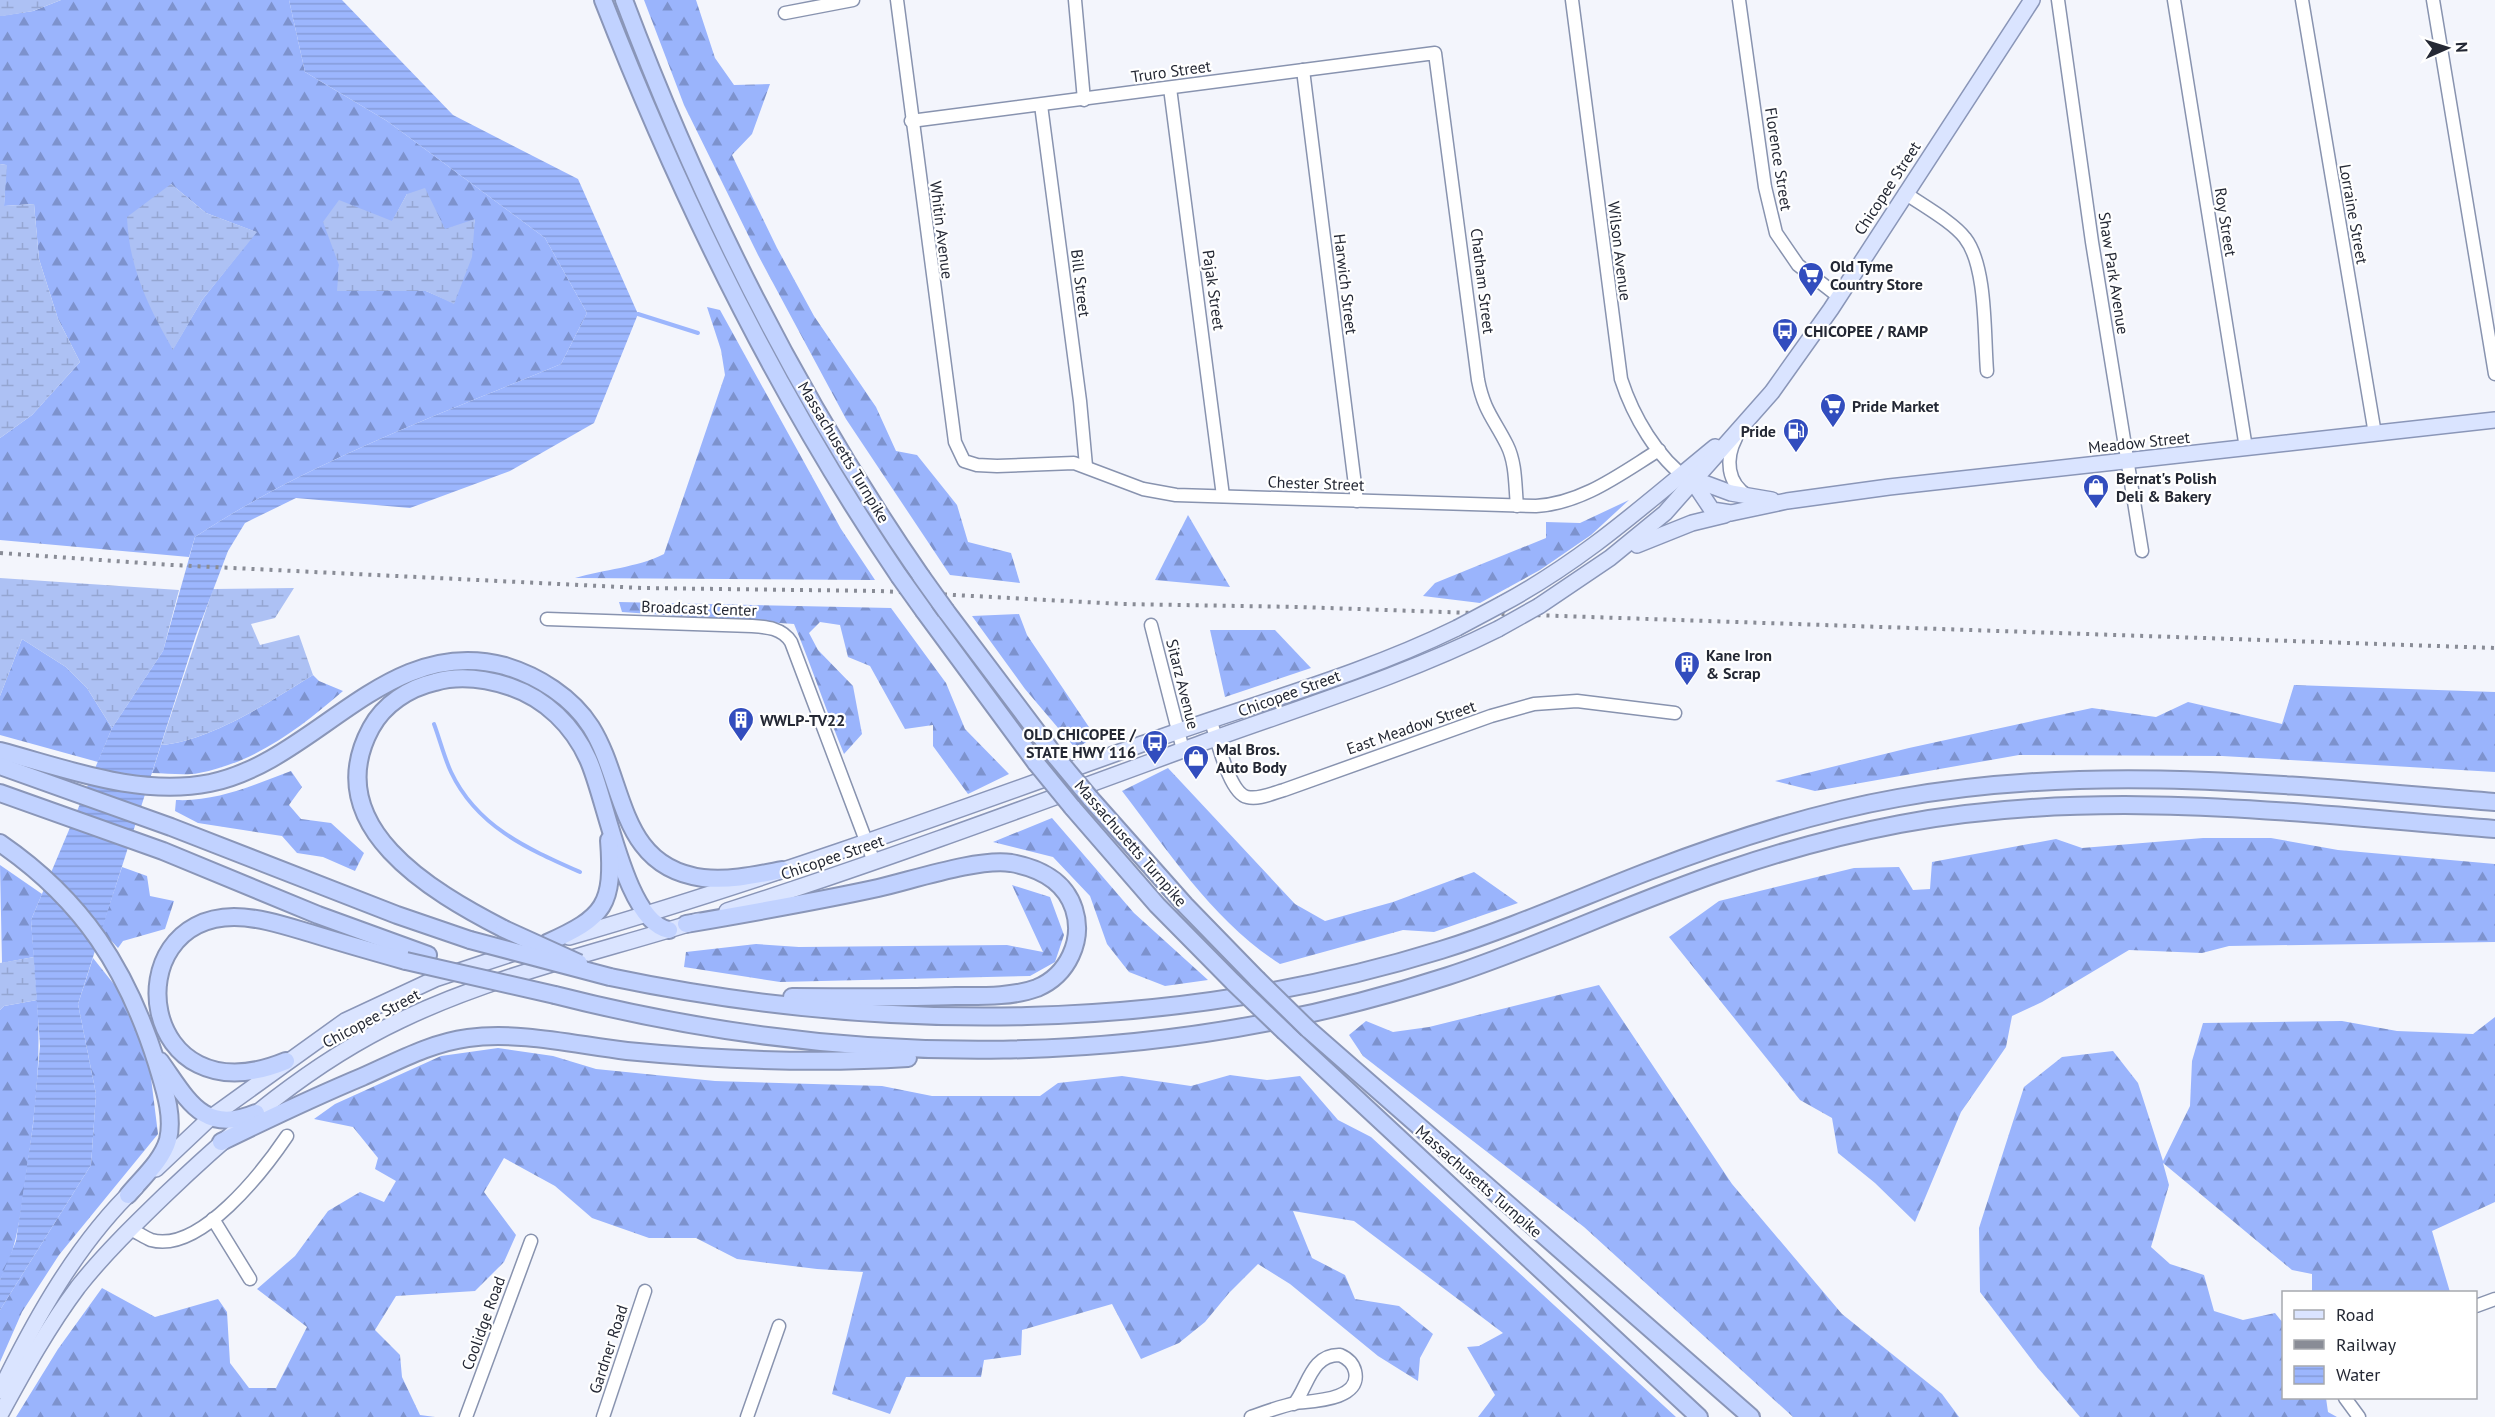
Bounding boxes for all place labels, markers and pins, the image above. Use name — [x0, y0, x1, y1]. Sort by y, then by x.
place label: Old Tyme Country Store — [1830, 256, 1923, 294]
supermarket icon: Old Tyme Country Store — [1796, 260, 1826, 298]
bus stop icon: CHICOPEE / RAMP — [1770, 316, 1800, 354]
place label: CHICOPEE / RAMP — [1804, 321, 1928, 341]
supermarket icon: Pride Market — [1818, 391, 1848, 429]
place label: Pride Market — [1852, 396, 1940, 416]
fuel station icon: Pride — [1781, 416, 1811, 454]
place label: Pride — [1741, 421, 1776, 441]
place label: Bernat's Polish Deli & Bakery — [2116, 468, 2217, 506]
shop icon: Bernat's Polish Deli & Bakery — [2081, 472, 2111, 510]
place label: Kane Iron & Scrap — [1706, 645, 1772, 683]
building icon: Kane Iron & Scrap — [1672, 649, 1702, 687]
building icon: WWLP-TV22 — [726, 705, 756, 743]
place label: WWLP-TV22 — [760, 710, 845, 730]
place label: OLD CHICOPEE / STATE HWY 116 — [1024, 724, 1136, 762]
bus stop icon: OLD CHICOPEE / STATE HWY 116 — [1140, 728, 1170, 766]
place label: Mal Bros. Auto Body — [1216, 739, 1287, 777]
shop icon: Mal Bros. Auto Body — [1181, 743, 1211, 781]

